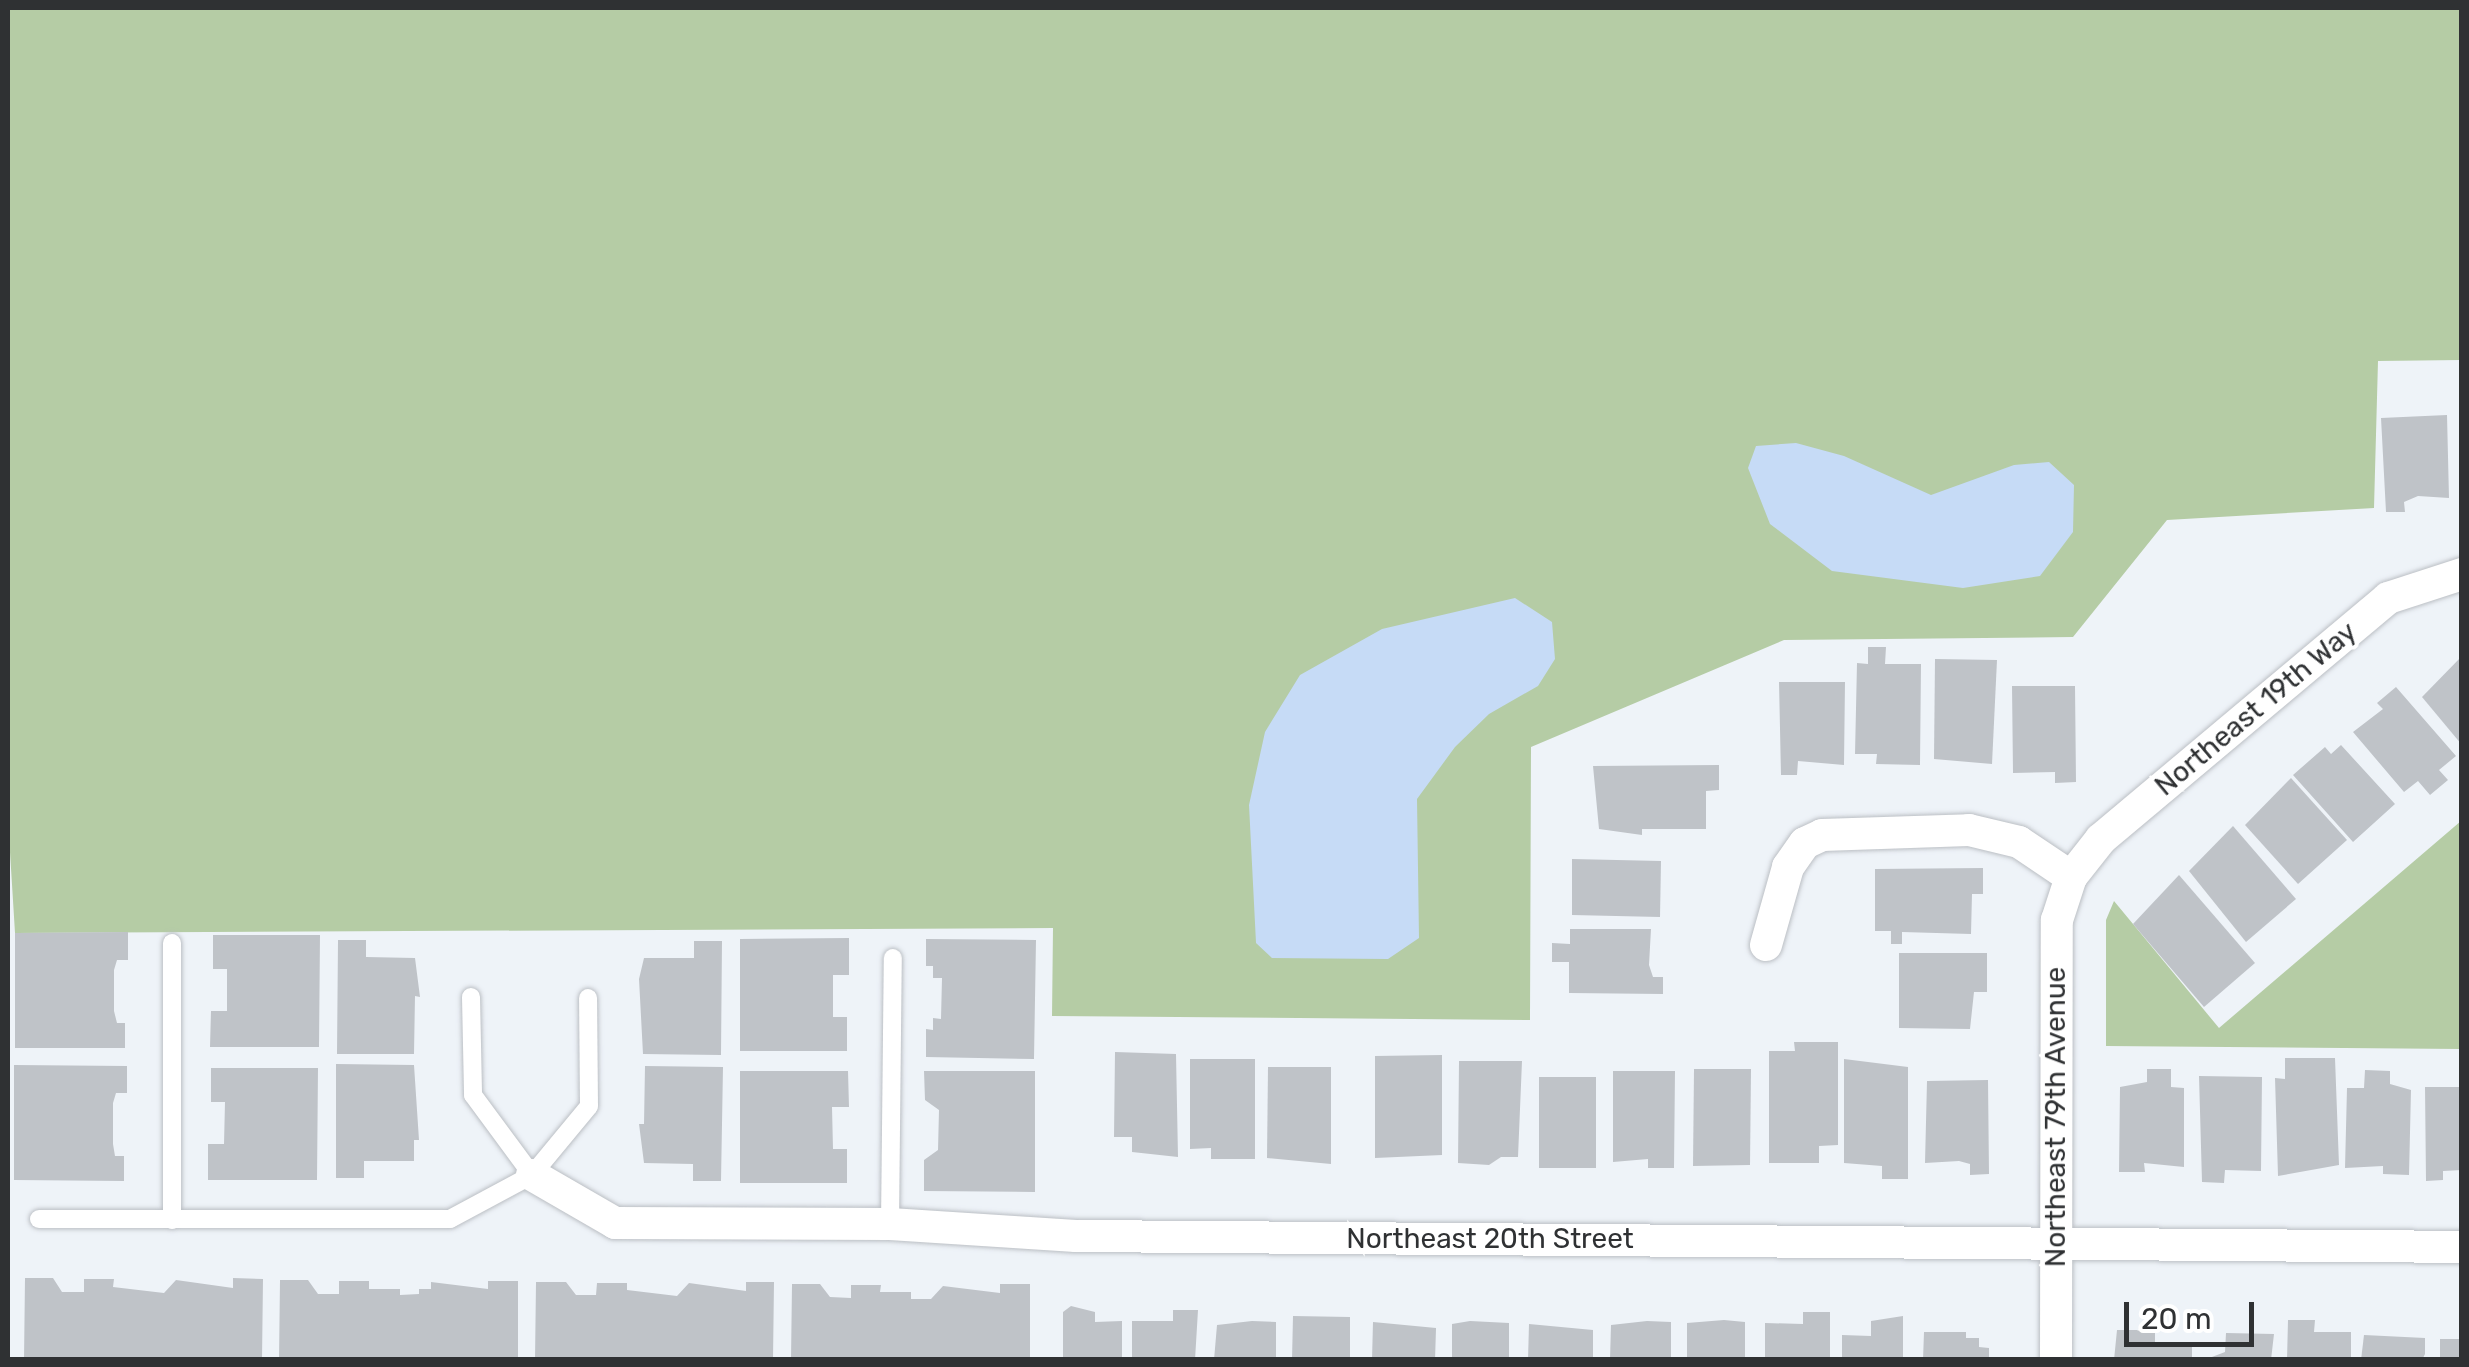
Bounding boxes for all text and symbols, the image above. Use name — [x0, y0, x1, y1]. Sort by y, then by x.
street label: Northeast 19th Way — [2148, 615, 2364, 803]
street label: Northeast 79th Avenue — [2039, 966, 2073, 1268]
street label: Northeast 20th Street — [1346, 1222, 1634, 1256]
scale bar — [2129, 1282, 2259, 1344]
text: 20 m — [2141, 1301, 2212, 1337]

